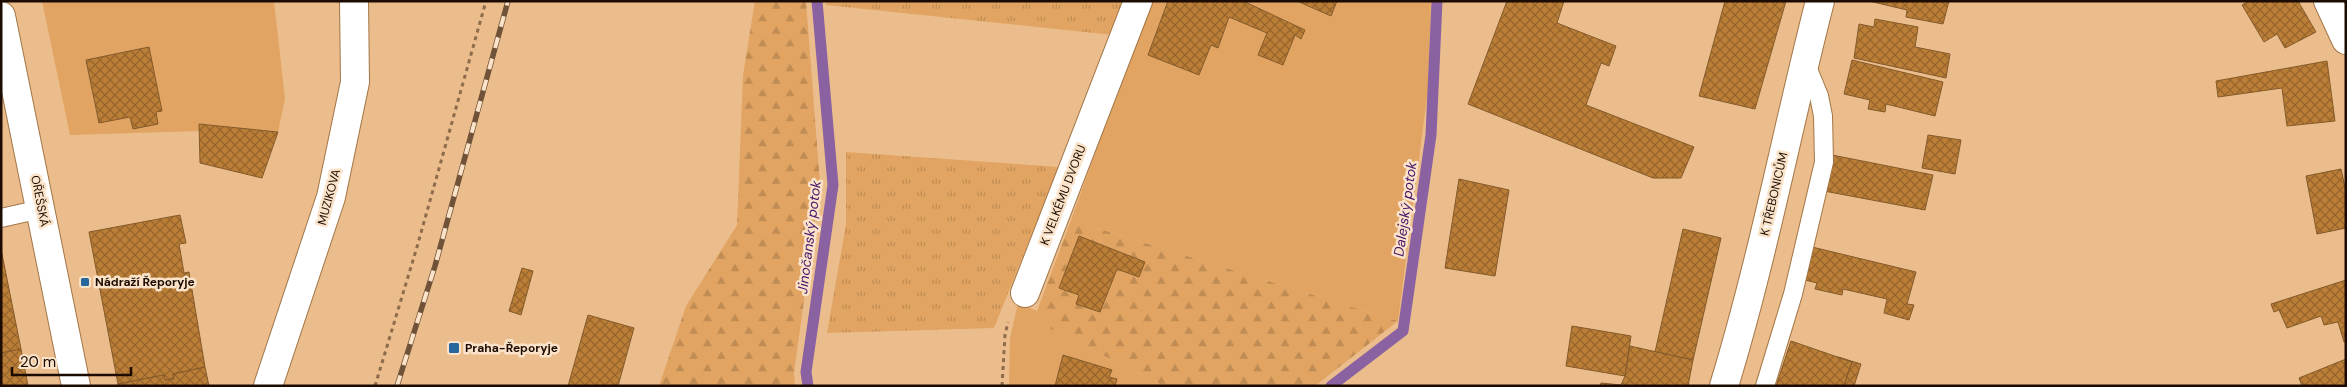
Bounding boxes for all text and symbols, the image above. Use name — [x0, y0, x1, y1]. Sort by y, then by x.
street label: K VELKÉMU DVORU — [1037, 142, 1090, 247]
street label: K TŘEBONICŮM — [1757, 151, 1791, 237]
water label: Dalejský potok — [1389, 160, 1421, 258]
street label: MUZIKOVA — [314, 167, 344, 227]
street label: OŘEŠSKÁ — [27, 174, 53, 228]
water label: Jinočanský potok — [793, 179, 825, 295]
place label: Nádraží Řeporyje — [95, 274, 195, 290]
marker: Nádraží Řeporyje — [79, 276, 91, 288]
place label: Praha-Řeporyje — [465, 340, 558, 356]
marker: Praha-Řeporyje — [447, 341, 461, 355]
scale bar — [12, 344, 131, 376]
text: 20 m — [20, 352, 56, 372]

